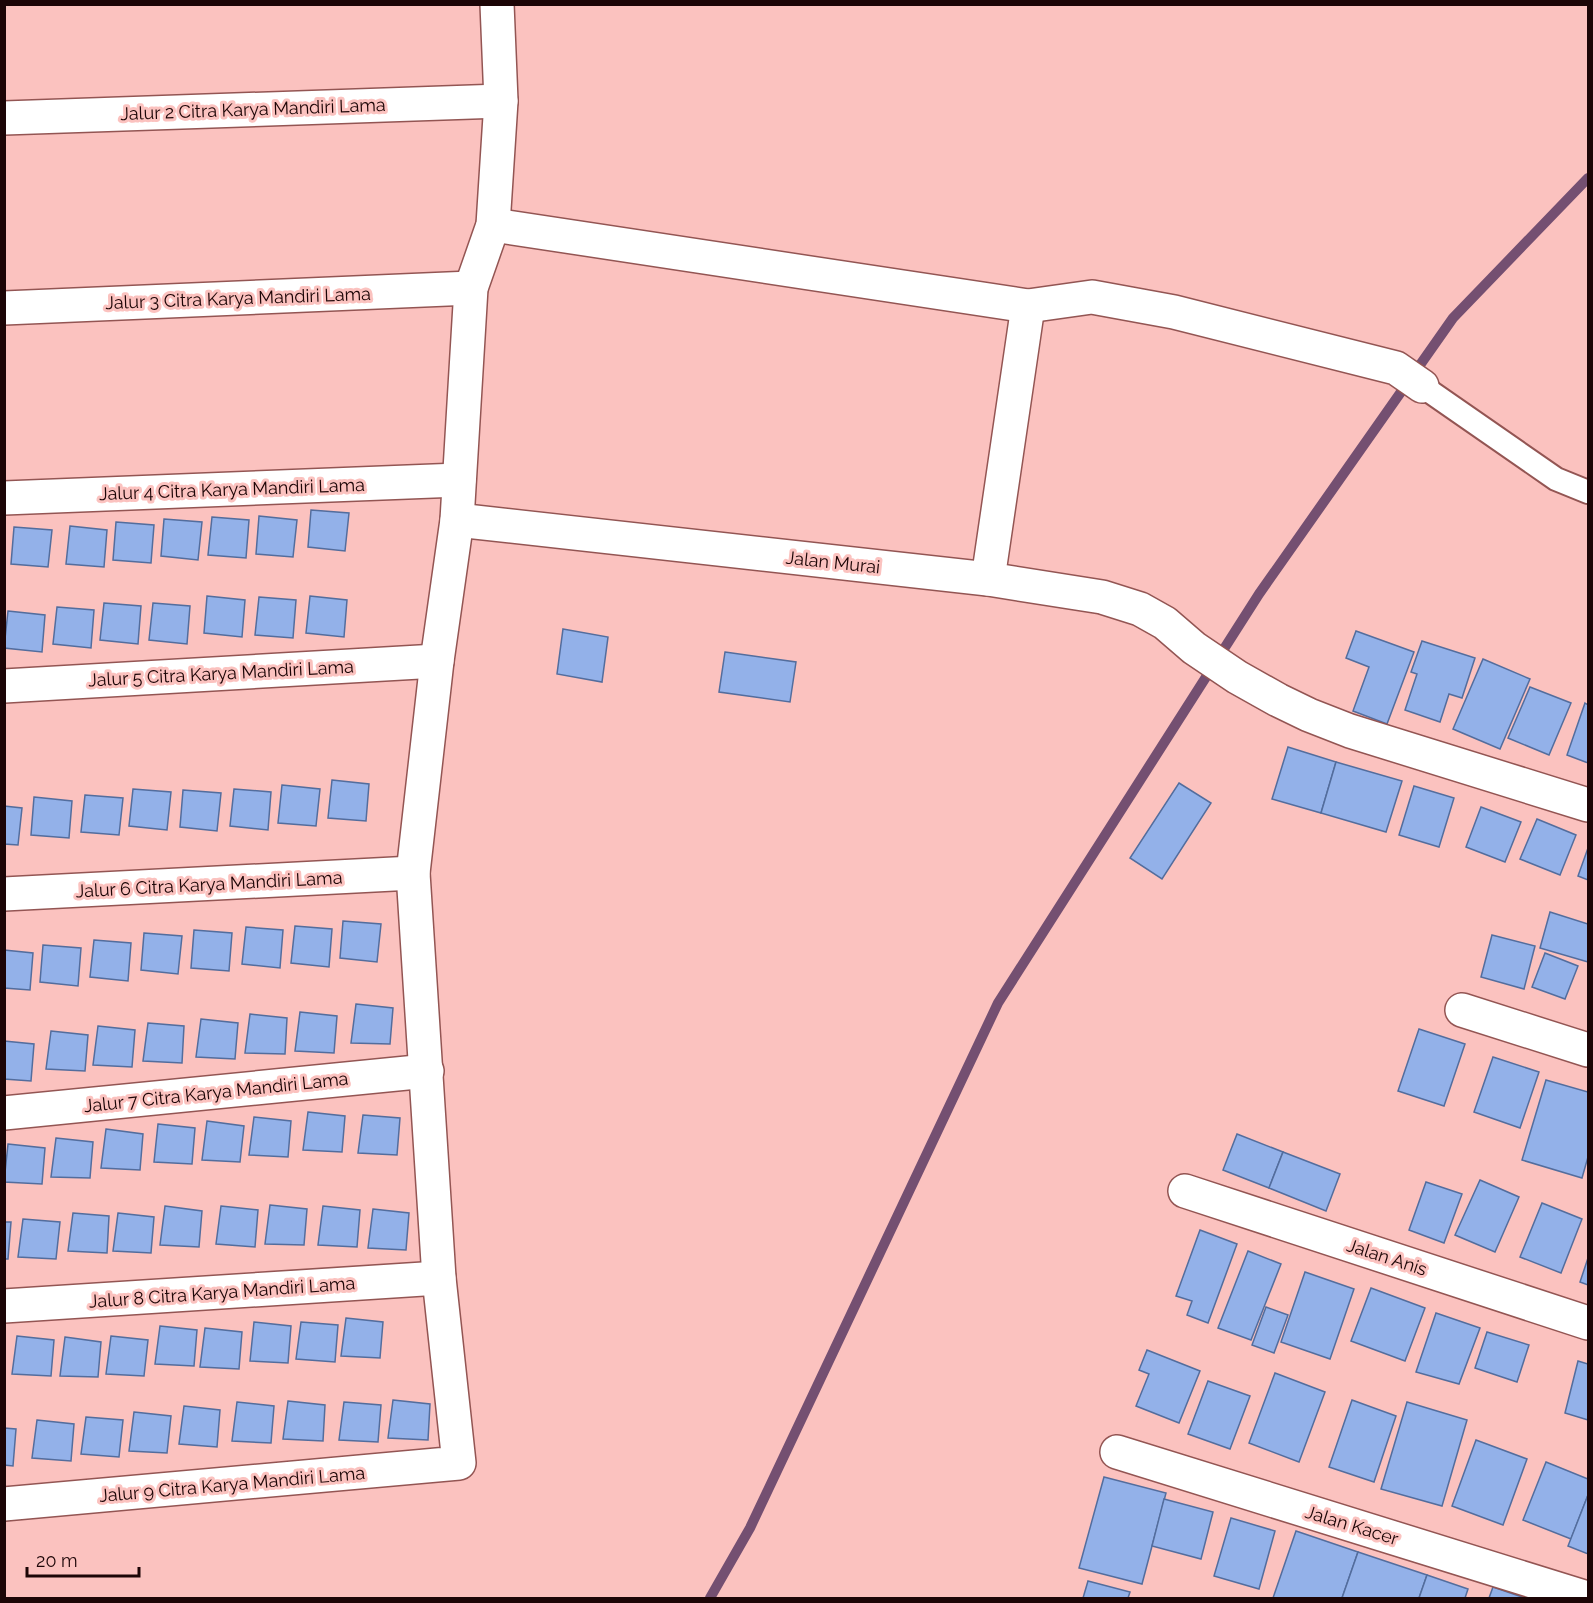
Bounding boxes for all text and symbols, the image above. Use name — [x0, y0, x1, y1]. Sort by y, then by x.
street label: Jalur 2 Citra Karya Mandiri Lama — [120, 94, 386, 124]
street label: Jalur 3 Citra Karya Mandiri Lama — [105, 283, 371, 313]
street label: Jalur 4 Citra Karya Mandiri Lama — [99, 474, 365, 504]
street label: Jalan Murai — [785, 547, 881, 577]
street label: Jalur 5 Citra Karya Mandiri Lama — [88, 656, 354, 690]
street label: Jalur 6 Citra Karya Mandiri Lama — [75, 867, 343, 901]
street label: Jalur 7 Citra Karya Mandiri Lama — [83, 1068, 349, 1116]
street label: Jalan Anis — [1344, 1234, 1430, 1280]
street label: Jalur 8 Citra Karya Mandiri Lama — [88, 1272, 356, 1312]
street label: Jalur 9 Citra Karya Mandiri Lama — [98, 1462, 366, 1506]
street label: Jalan Kacer — [1303, 1501, 1402, 1549]
scale bar — [27, 1540, 140, 1578]
text: 20 m — [36, 1550, 78, 1571]

